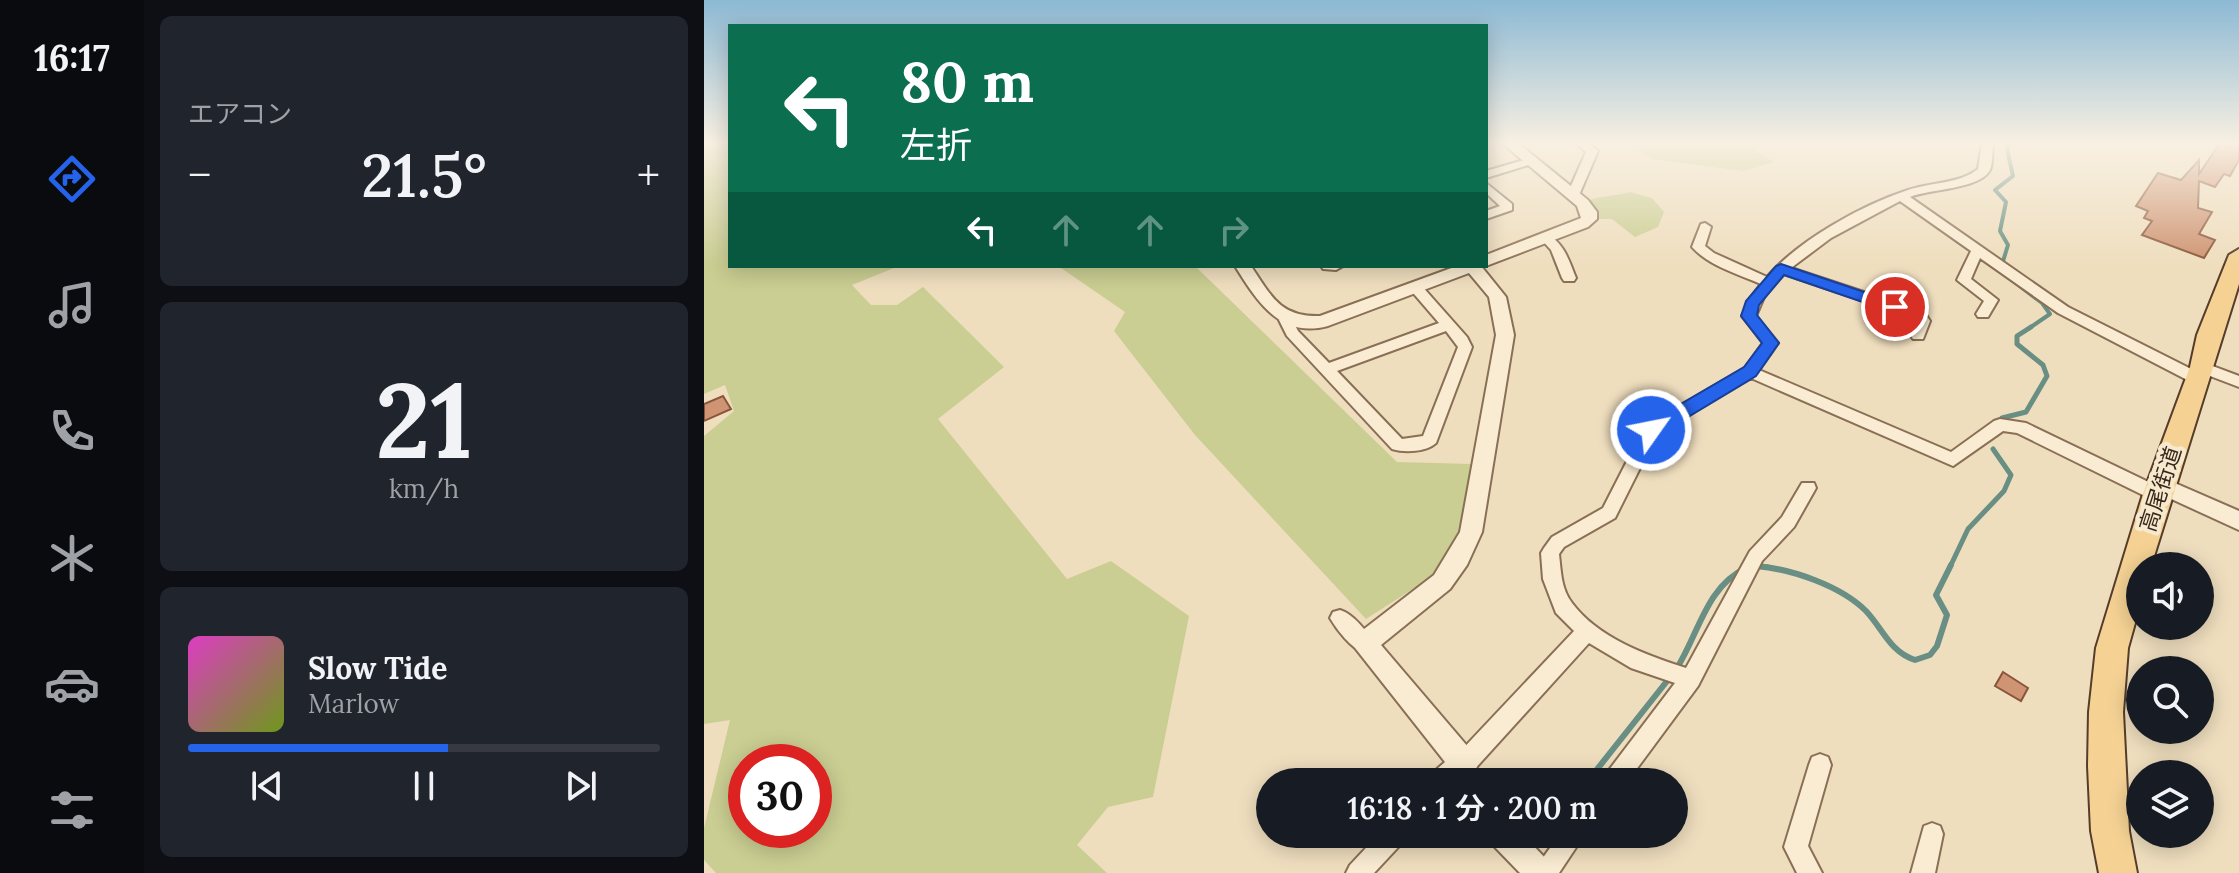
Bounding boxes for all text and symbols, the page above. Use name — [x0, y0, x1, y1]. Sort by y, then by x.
text: 16:17 — [34, 35, 110, 81]
text: 80 m — [900, 46, 1034, 117]
icon: left — [768, 56, 872, 160]
text: エアコン — [188, 97, 292, 130]
text: 左折 — [900, 122, 972, 168]
text: 21.5° — [361, 137, 487, 213]
text: − — [188, 147, 211, 203]
text: + — [637, 147, 660, 203]
icon: directions — [44, 151, 100, 207]
icon: left — [960, 208, 1004, 252]
icon: ahead — [1044, 208, 1088, 252]
icon: ahead — [1128, 208, 1172, 252]
icon: right — [1212, 208, 1256, 252]
pin — [1861, 273, 1929, 341]
icon: music — [44, 277, 100, 333]
icon: arrive — [1873, 285, 1917, 329]
text: 21 — [375, 353, 473, 486]
position arrow — [1609, 388, 1693, 472]
icon: phone — [44, 403, 100, 459]
street label: 高尾街道 — [2133, 443, 2187, 535]
text: km/h — [389, 472, 459, 505]
icon: climate — [44, 530, 100, 586]
map controls — [2126, 552, 2214, 848]
button: sound — [2126, 552, 2214, 640]
text: Slow Tide — [308, 649, 447, 687]
icon: car — [44, 656, 100, 712]
button: search — [2126, 656, 2214, 744]
text: Marlow — [308, 687, 399, 720]
speed limit sign: 30 — [728, 744, 832, 848]
button: layers — [2126, 760, 2214, 848]
icon: previous — [245, 764, 289, 808]
icon: pause — [402, 764, 446, 808]
icon: next — [559, 764, 603, 808]
icon: filters — [44, 782, 100, 838]
text: 16:18 · 1 分 · 200 m — [1347, 789, 1597, 827]

